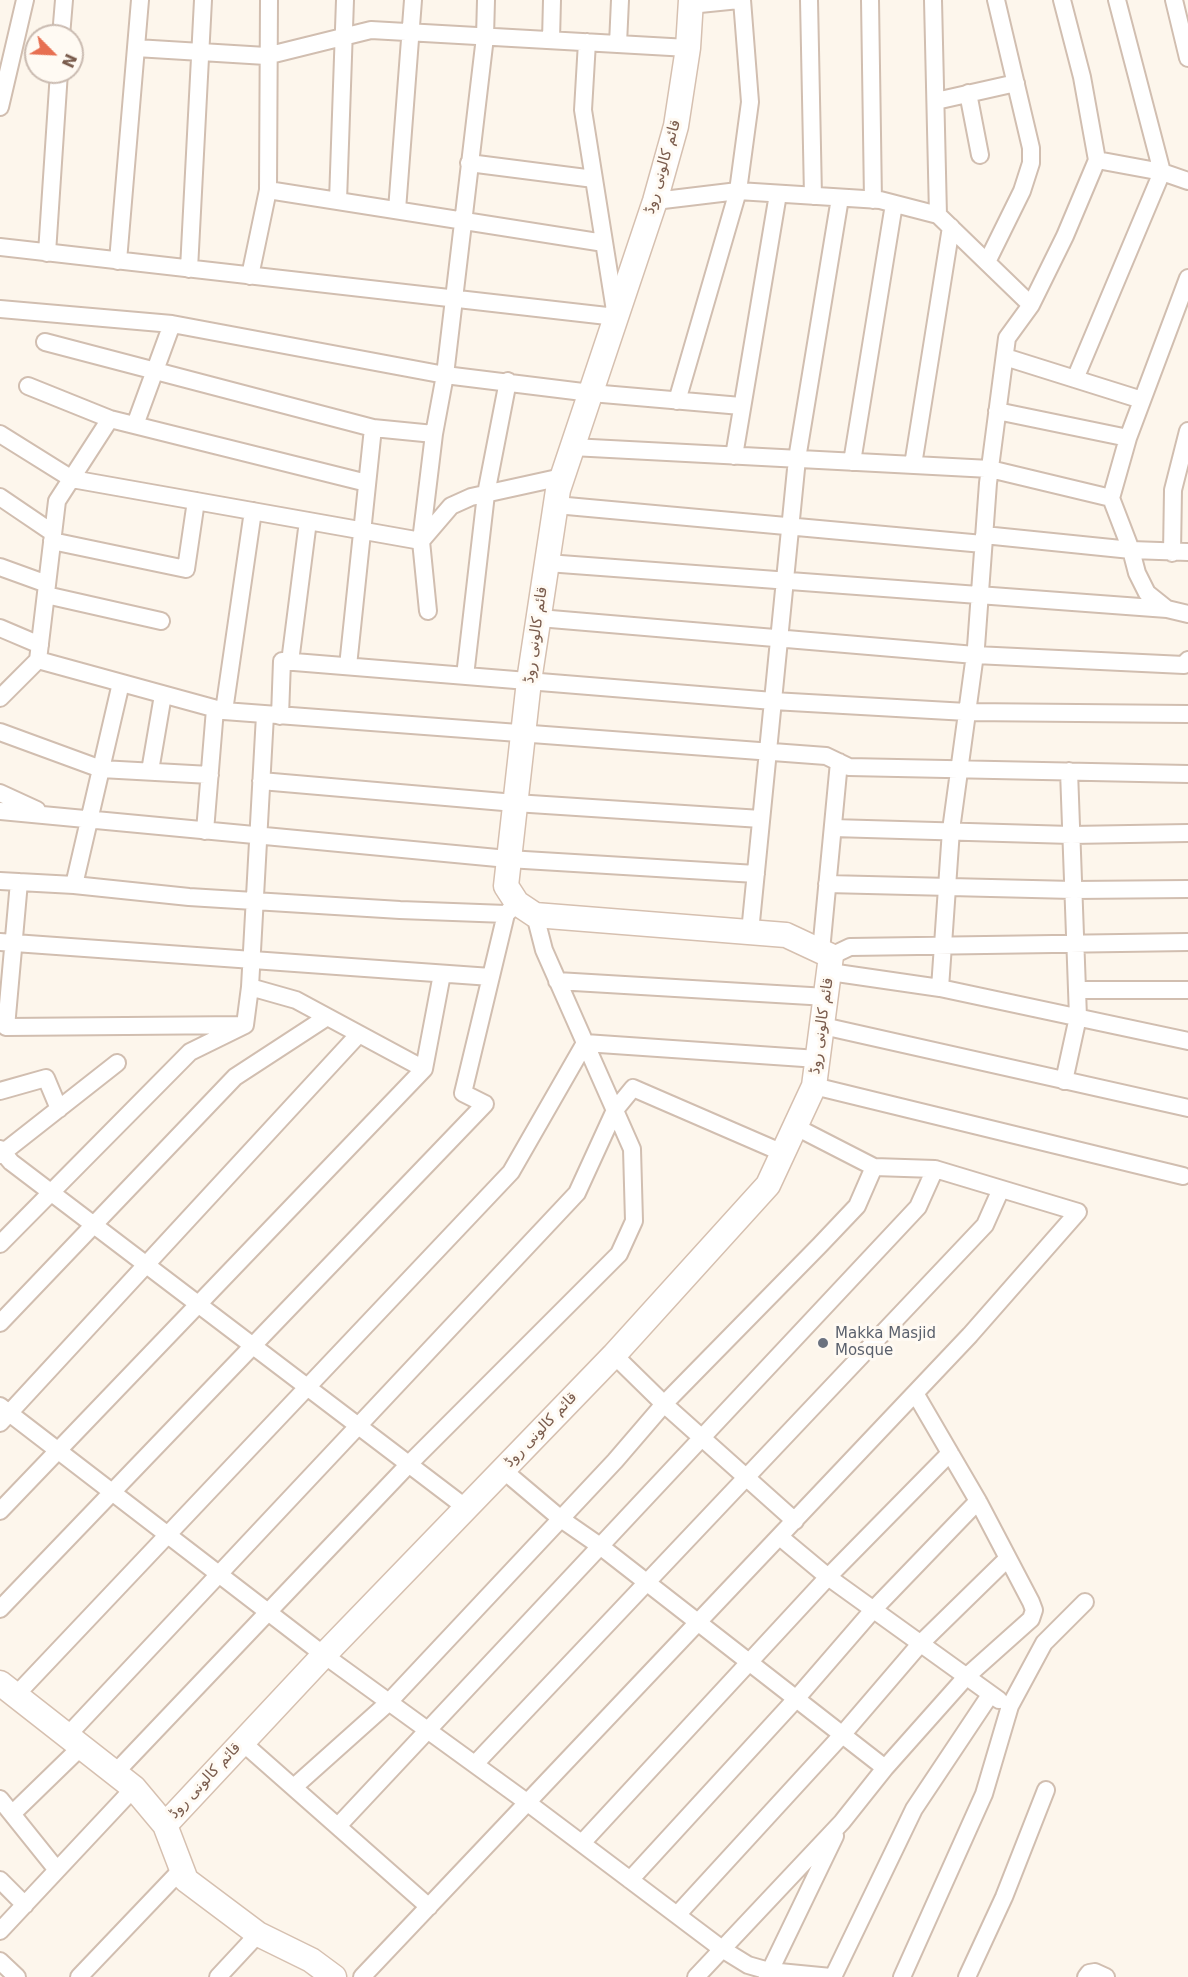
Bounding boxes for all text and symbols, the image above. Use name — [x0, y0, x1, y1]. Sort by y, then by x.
north arrow — [24, 24, 84, 84]
text: N — [58, 51, 80, 71]
street label: قائم کالونی روڈ — [641, 118, 685, 216]
street label: قائم کالونی روڈ — [520, 586, 552, 684]
street label: قائم کالونی روڈ — [806, 977, 838, 1075]
place label: Makka Masjid Mosque — [835, 1325, 936, 1360]
marker: Makka Masjid Mosque — [816, 1336, 830, 1350]
street label: قائم کالونی روڈ — [501, 1389, 581, 1471]
street label: قائم کالونی روڈ — [165, 1739, 245, 1823]

